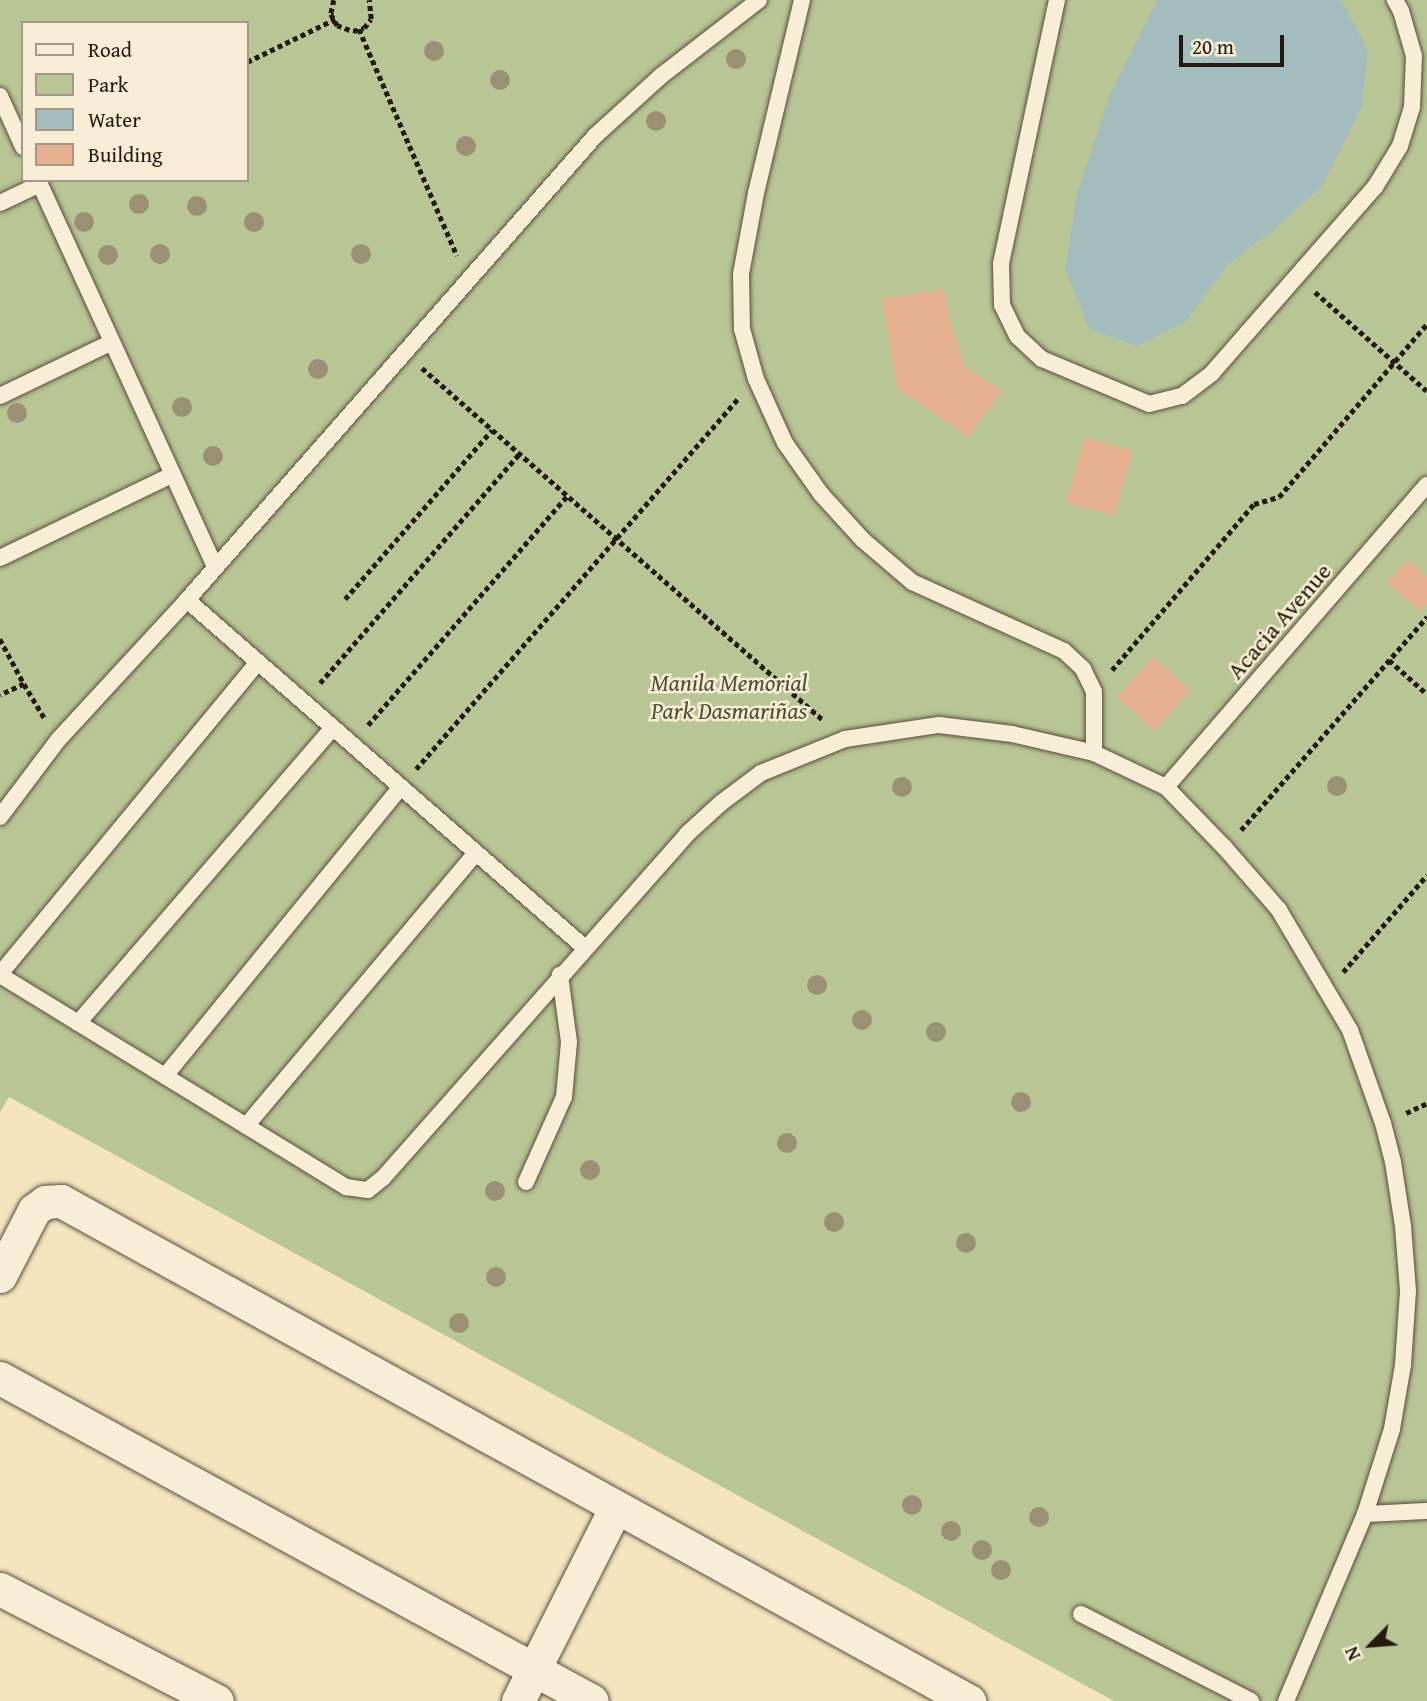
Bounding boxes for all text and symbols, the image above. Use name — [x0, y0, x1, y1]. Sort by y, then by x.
legend — [21, 21, 248, 182]
scale bar — [1182, 21, 1287, 65]
text: 20 m — [1192, 31, 1234, 62]
text: Road — [88, 34, 132, 65]
text: Park — [88, 69, 129, 100]
text: Water — [88, 104, 141, 135]
text: Building — [88, 139, 162, 170]
street label: Acacia Avenue — [1221, 557, 1337, 685]
park label: Manila Memorial Park Dasmariñas — [651, 669, 807, 725]
north arrow — [1336, 1610, 1406, 1680]
text: N — [1337, 1642, 1367, 1666]

